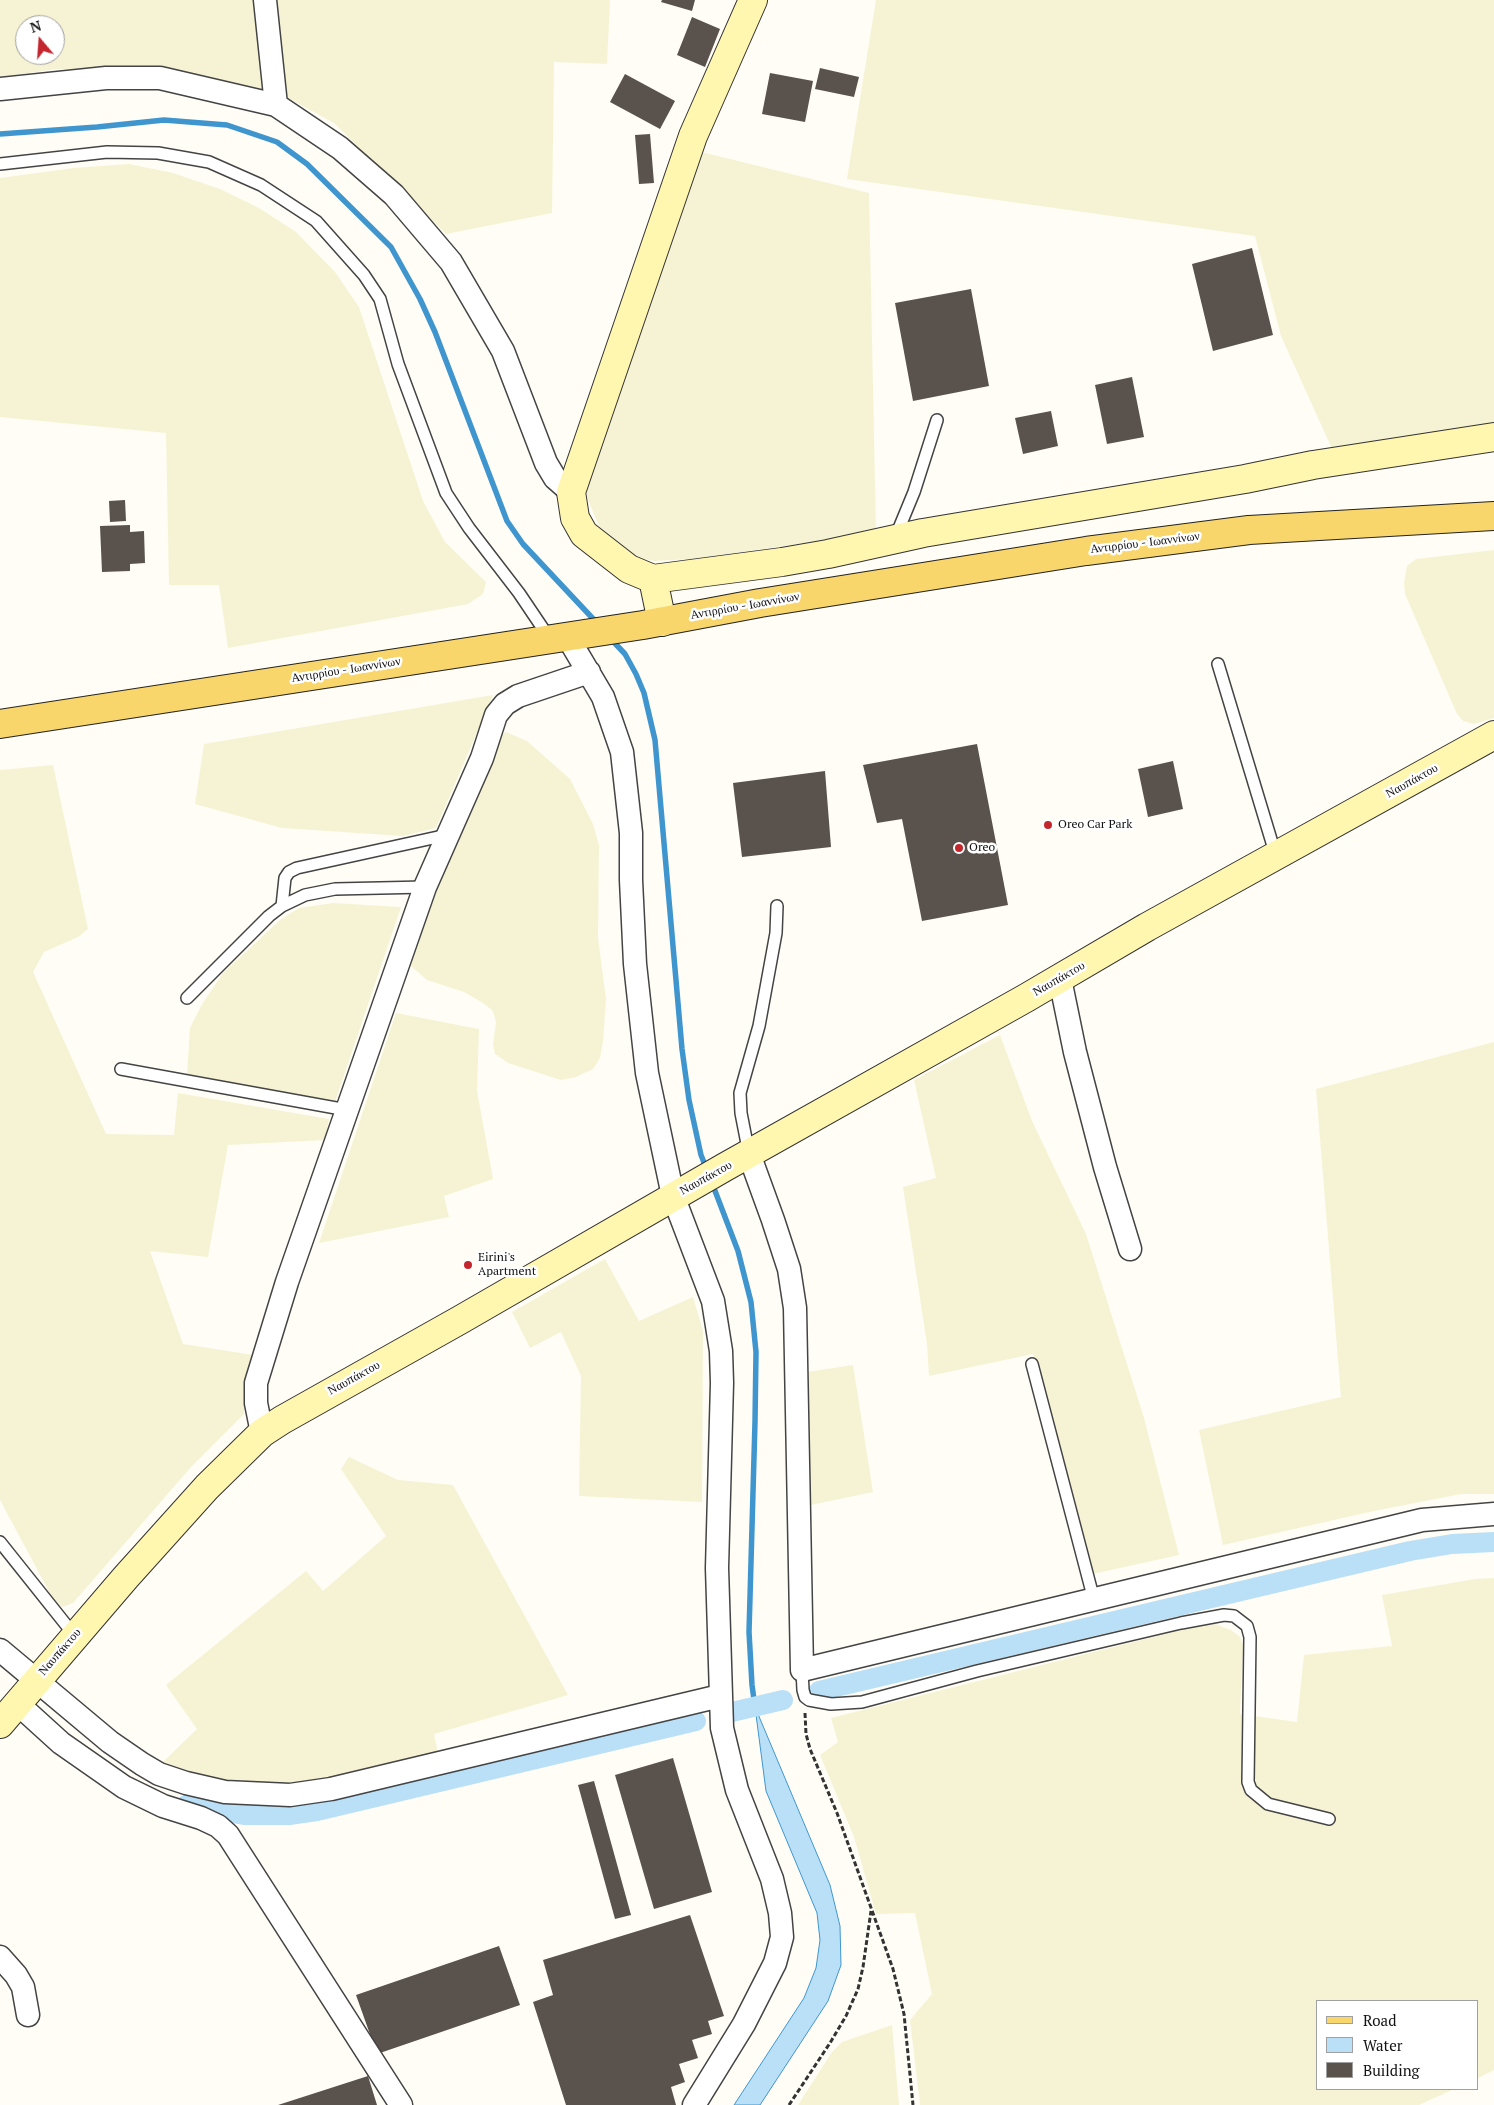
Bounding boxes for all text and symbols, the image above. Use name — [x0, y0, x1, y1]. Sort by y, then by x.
north arrow — [15, 15, 65, 65]
text: N — [28, 16, 44, 37]
street label: Αντιρρίου - Ιωαννίνων — [1089, 529, 1201, 557]
street label: Αντιρρίου - Ιωαννίνων — [689, 589, 801, 623]
street label: Αντιρρίου - Ιωαννίνων — [290, 654, 402, 686]
street label: Ναυπάκτου — [1383, 761, 1441, 801]
place label: Oreo Car Park — [1058, 818, 1132, 832]
marker: Oreo Car Park — [1042, 819, 1054, 831]
place label: Oreo — [969, 841, 995, 855]
marker: Oreo — [953, 842, 965, 854]
street label: Ναυπάκτου — [1031, 958, 1087, 1000]
street label: Ναυπάκτου — [677, 1158, 735, 1198]
place label: Eirini's Apartment — [478, 1251, 536, 1279]
marker: Eirini's Apartment — [462, 1259, 474, 1271]
street label: Ναυπάκτου — [325, 1358, 383, 1398]
street label: Ναυπάκτου — [36, 1626, 84, 1678]
legend — [1316, 2000, 1479, 2090]
text: Road — [1363, 2010, 1396, 2030]
text: Water — [1363, 2035, 1402, 2055]
text: Building — [1363, 2060, 1420, 2080]

